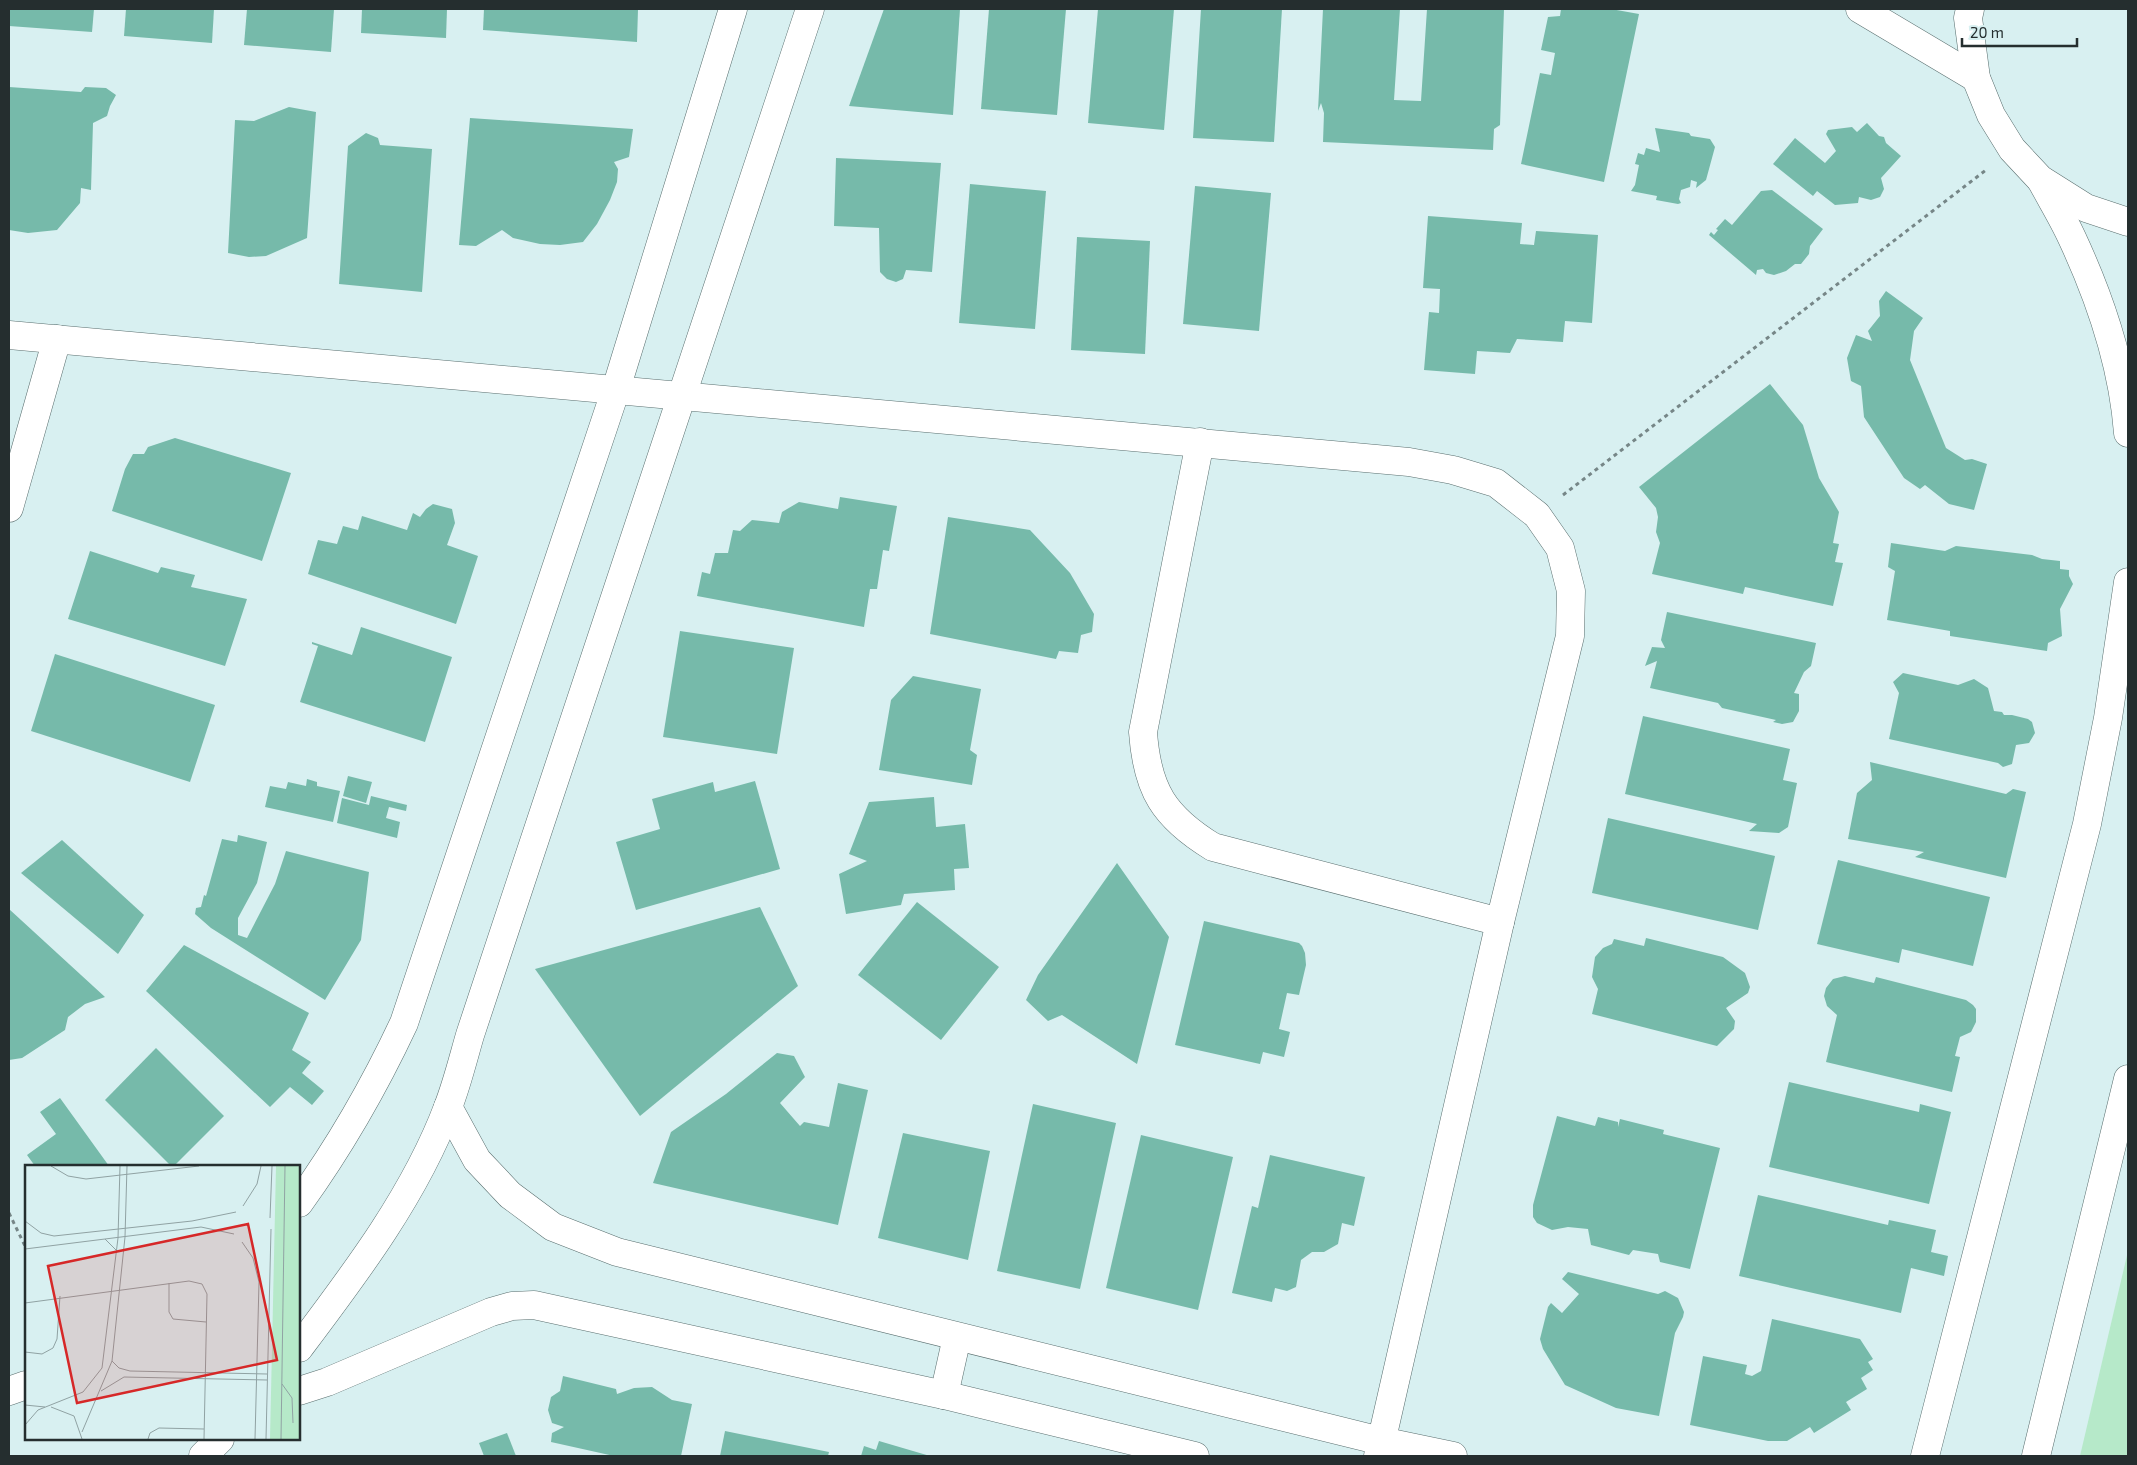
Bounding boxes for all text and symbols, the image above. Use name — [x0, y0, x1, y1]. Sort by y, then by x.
scale bar — [1962, 15, 2077, 47]
text: 20 m — [1970, 23, 2004, 41]
inset map — [25, 1165, 300, 1440]

